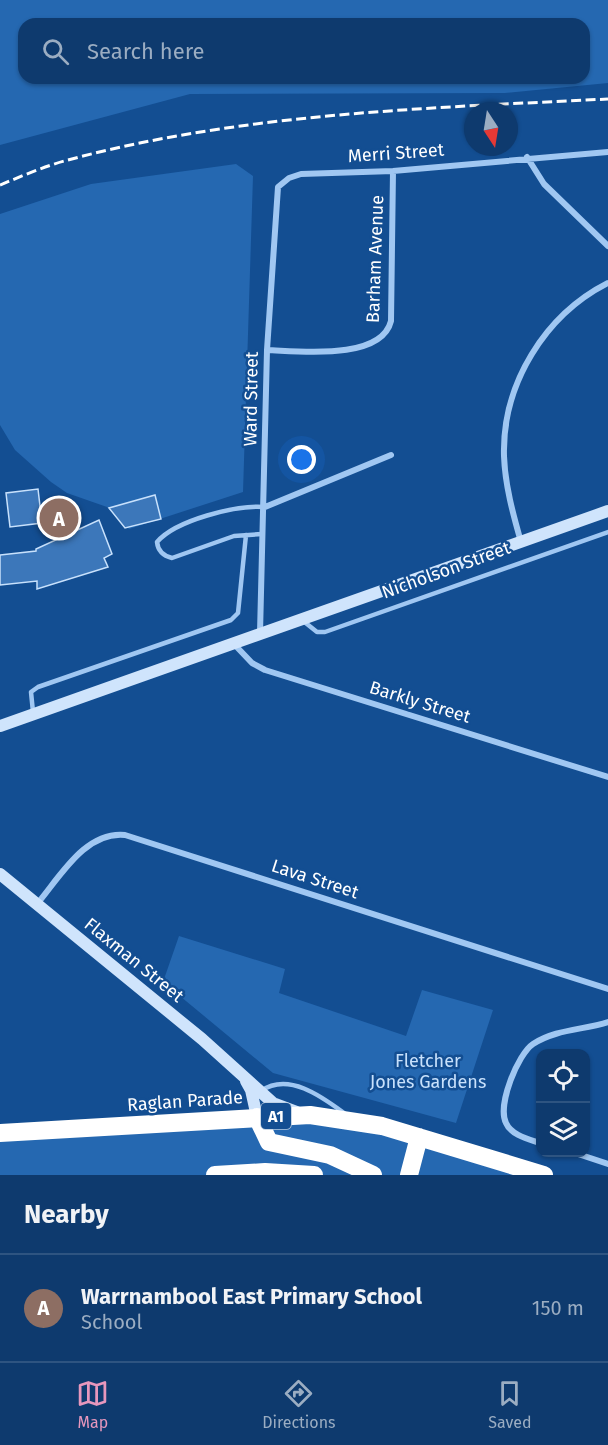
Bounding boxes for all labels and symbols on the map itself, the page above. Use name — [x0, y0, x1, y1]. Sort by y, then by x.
north arrow — [464, 102, 518, 156]
street label: Merri Street — [347, 139, 445, 167]
street label: Barham Avenue — [362, 195, 388, 323]
street label: Ward Street — [239, 351, 263, 447]
your location — [287, 445, 316, 474]
pin: A — [40, 496, 78, 540]
street label: Nicholson Street — [379, 536, 514, 603]
street label: Barkly Street — [367, 676, 474, 728]
street label: Lava Street — [269, 855, 362, 904]
street label: Flaxman Street — [80, 913, 189, 1007]
park label: Fletcher Jones Gardens — [370, 1050, 486, 1093]
street label: Raglan Parade — [126, 1086, 244, 1116]
road number: A1 — [261, 1103, 291, 1129]

